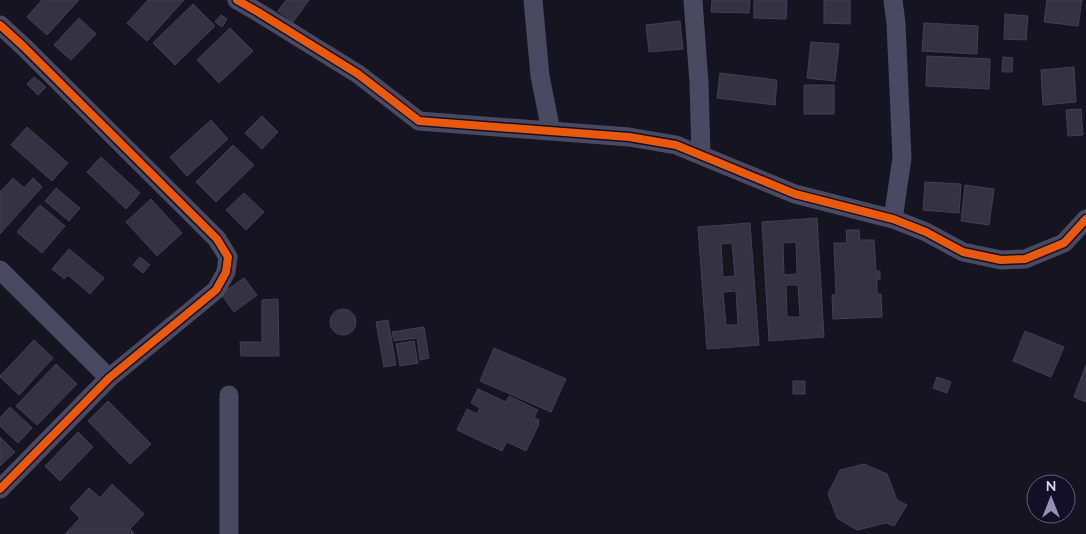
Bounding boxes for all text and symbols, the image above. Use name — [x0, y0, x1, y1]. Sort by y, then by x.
north arrow — [1026, 474, 1076, 524]
text: N — [1046, 477, 1056, 495]

